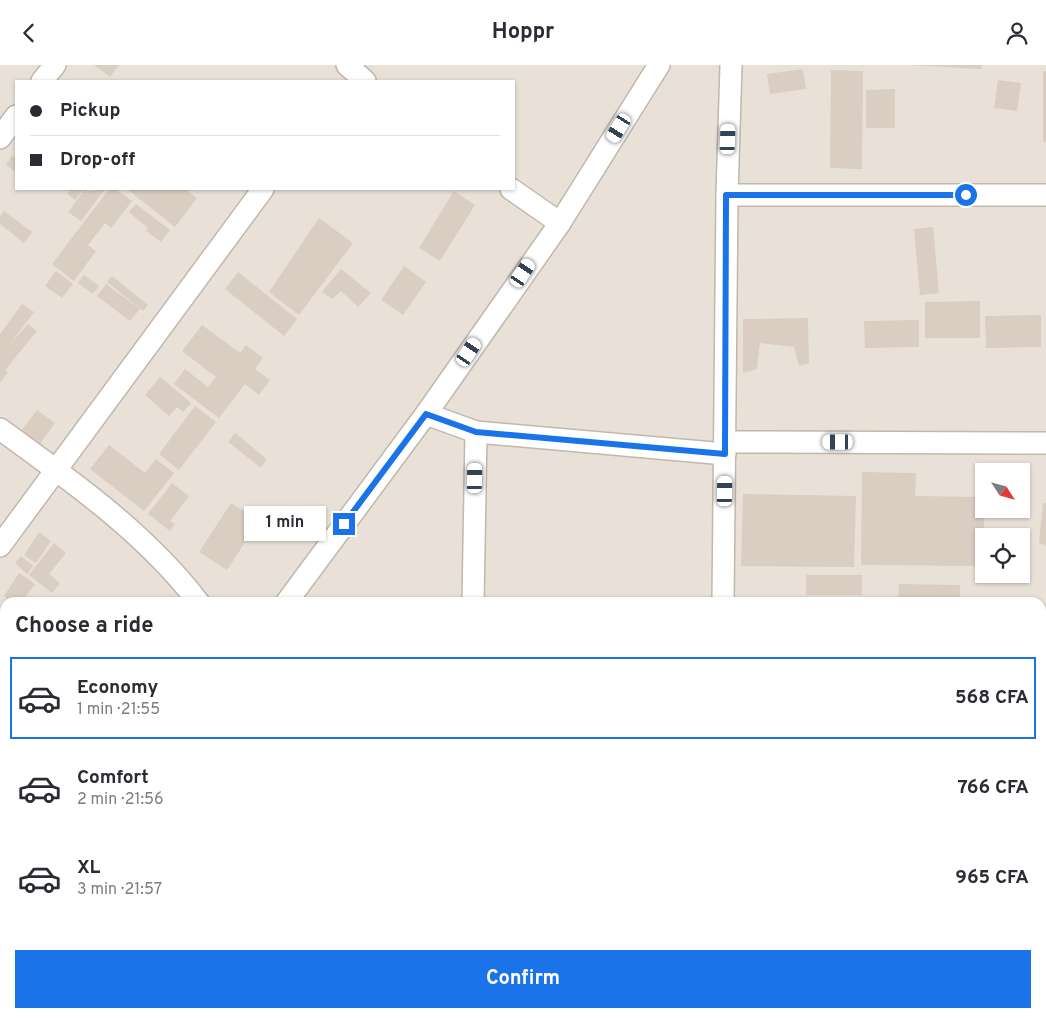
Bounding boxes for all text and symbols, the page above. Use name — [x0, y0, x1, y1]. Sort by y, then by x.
icon: back — [15, 19, 43, 47]
text: Hoppr — [492, 19, 554, 46]
icon: person — [1003, 19, 1031, 47]
text: Pickup — [60, 99, 120, 123]
car — [604, 111, 633, 145]
car — [719, 124, 736, 154]
text: Drop-off — [60, 148, 135, 172]
route start — [955, 184, 977, 206]
car — [508, 256, 537, 290]
car — [454, 335, 483, 369]
car — [823, 435, 853, 450]
car — [467, 463, 482, 493]
north arrow — [975, 463, 1030, 517]
map controls — [975, 463, 1030, 583]
car — [717, 476, 732, 506]
callout: 1 min — [244, 507, 326, 541]
text: 1 min — [266, 513, 304, 533]
route end — [333, 513, 355, 535]
button: locate — [975, 528, 1030, 583]
text: Choose a ride — [15, 613, 153, 640]
icon: car — [17, 676, 62, 721]
text: Economy — [77, 676, 158, 700]
text: 568 CFA — [955, 686, 1029, 710]
text: 1 min · 21:55 — [77, 700, 160, 720]
icon: car — [17, 766, 62, 811]
text: Comfort — [77, 766, 149, 790]
text: 766 CFA — [958, 776, 1029, 800]
text: 2 min · 21:56 — [77, 790, 164, 810]
icon: car — [17, 856, 62, 901]
text: XL — [77, 856, 100, 880]
text: 965 CFA — [955, 866, 1029, 890]
text: 3 min · 21:57 — [77, 880, 162, 900]
button: Confirm — [15, 950, 1031, 1008]

